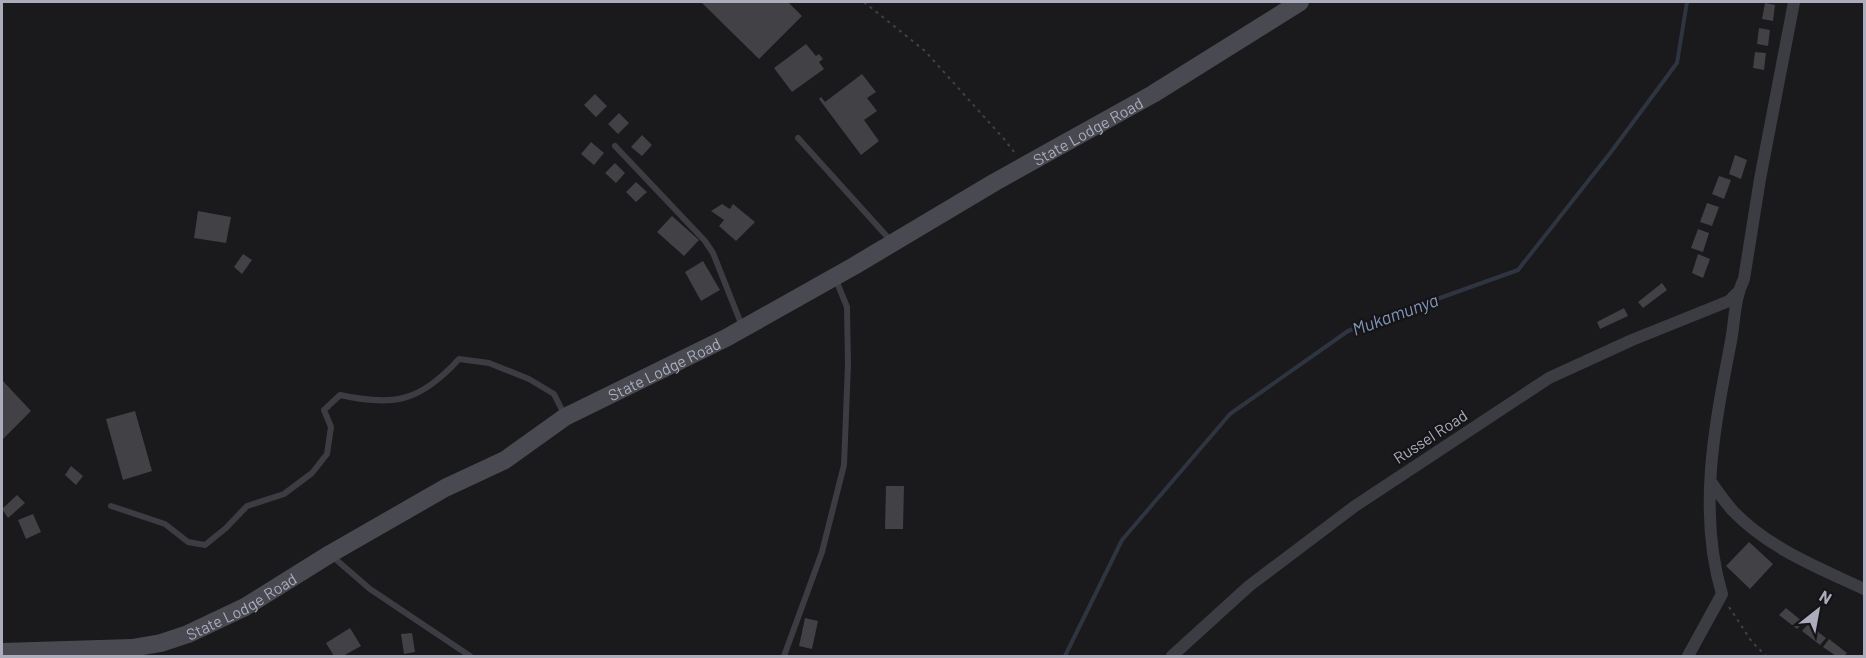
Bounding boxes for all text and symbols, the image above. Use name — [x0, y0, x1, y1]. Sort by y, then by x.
street label: State Lodge Road — [1029, 92, 1146, 169]
water label: Mukamunya — [1349, 288, 1441, 340]
street label: State Lodge Road — [605, 333, 723, 404]
street label: Russel Road — [1389, 405, 1471, 467]
street label: State Lodge Road — [183, 568, 300, 643]
north arrow — [1788, 580, 1848, 640]
text: N — [1817, 586, 1835, 608]

